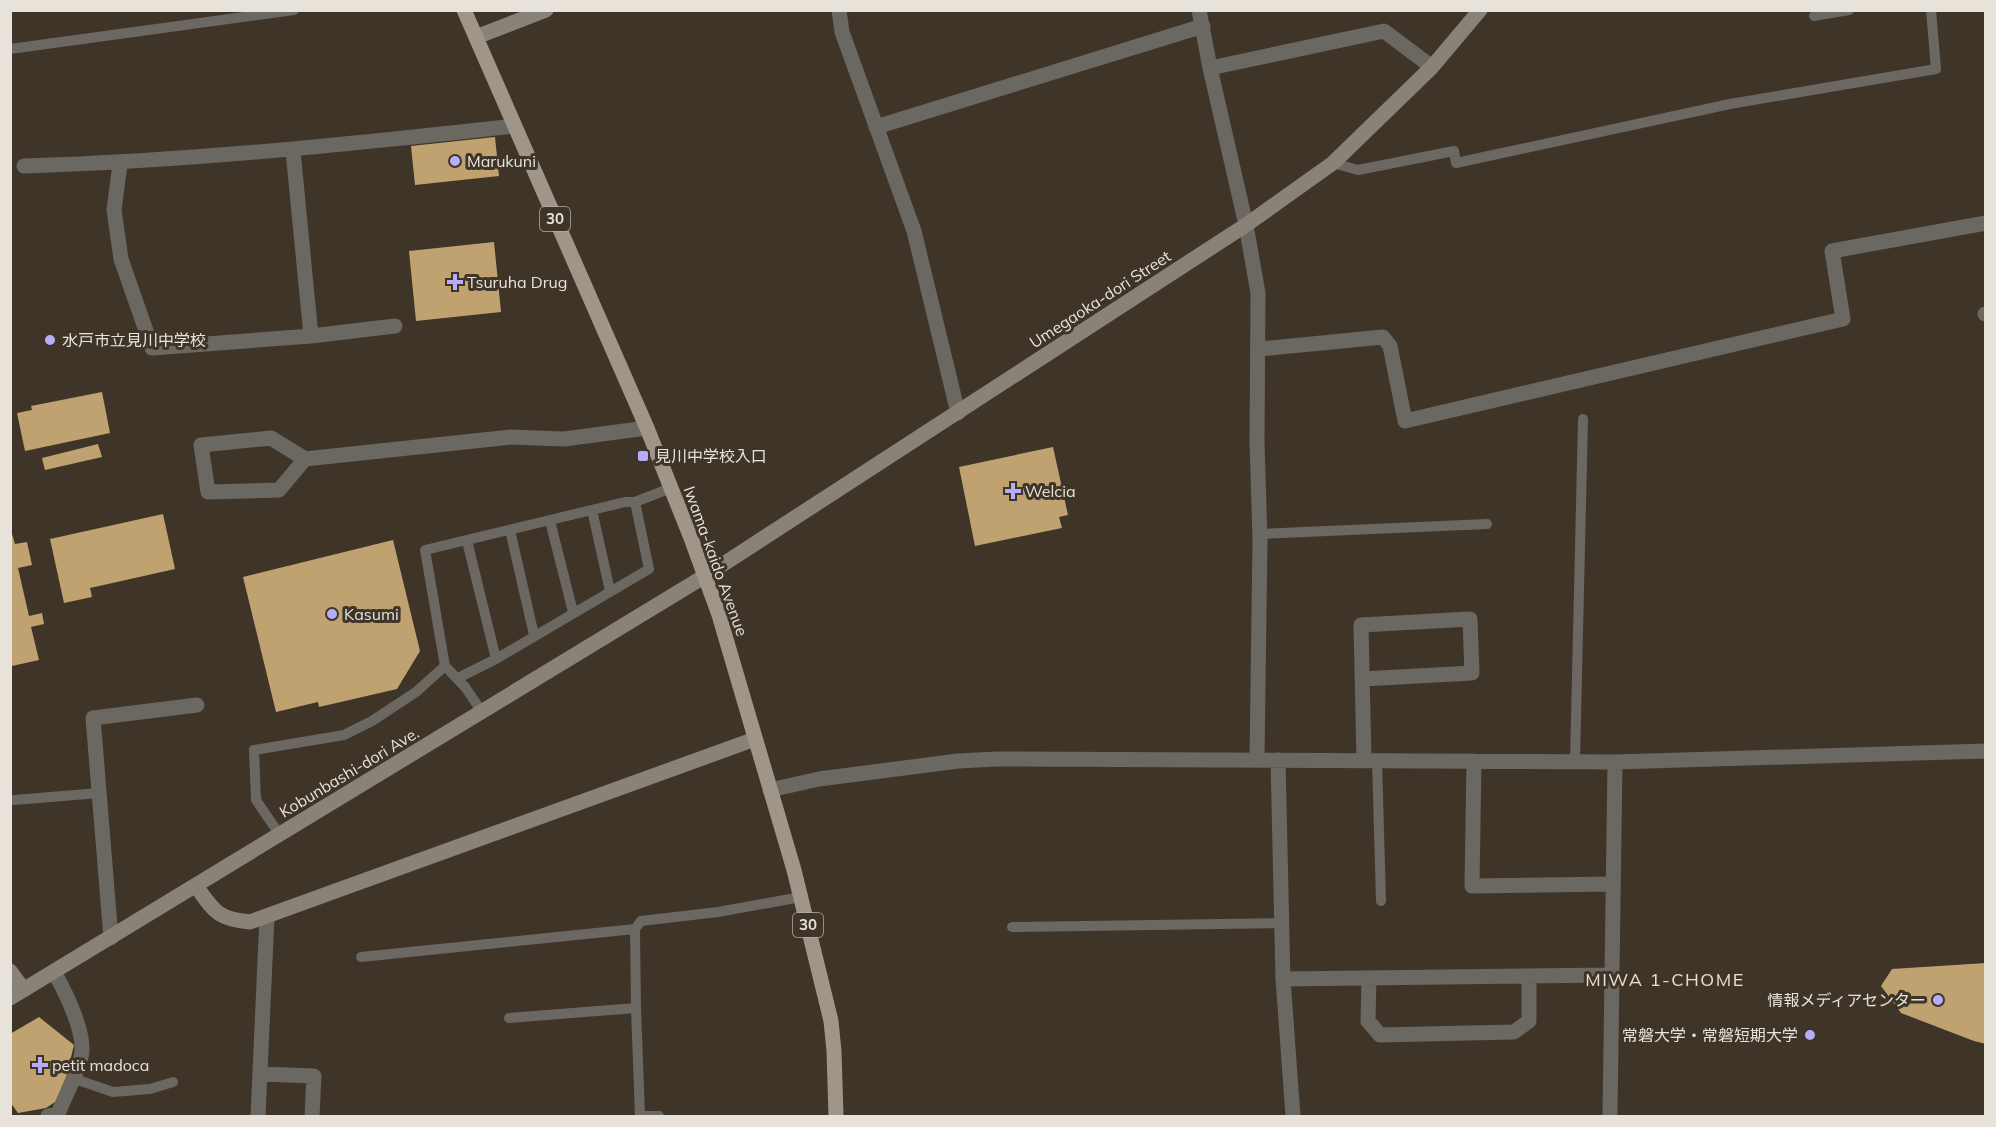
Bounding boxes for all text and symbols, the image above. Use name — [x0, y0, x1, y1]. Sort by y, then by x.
place label: Marukuni — [467, 151, 536, 171]
marker: Marukuni — [448, 154, 462, 168]
road number: 30 — [540, 207, 570, 231]
street label: Umegaoka-dori Street — [1026, 246, 1175, 352]
place label: Tsuruha Drug — [467, 272, 567, 292]
marker: Tsuruha Drug — [448, 275, 462, 289]
place label: 水戸市立見川中学校 — [62, 330, 206, 350]
marker: 水戸市立見川中学校 — [43, 333, 57, 347]
place label: 見川中学校入口 — [655, 446, 767, 466]
marker: 見川中学校入口 — [636, 449, 650, 463]
place label: Welcia — [1025, 481, 1076, 501]
street label: Iwama-kaido Avenue — [680, 483, 752, 639]
marker: Welcia — [1006, 484, 1020, 498]
place label: Kasumi — [344, 604, 399, 624]
marker: Kasumi — [325, 607, 339, 621]
street label: Kobunbashi-dori Ave. — [276, 722, 422, 822]
road number: 30 — [793, 913, 823, 937]
district label: MIWA 1-CHOME — [1585, 968, 1745, 991]
place label: 情報メディアセンター — [1767, 990, 1926, 1010]
marker: 情報メディアセンター — [1931, 993, 1945, 1007]
place label: 常磐大学・常磐短期大学 — [1622, 1025, 1798, 1045]
marker: 常磐大学・常磐短期大学 — [1803, 1028, 1817, 1042]
place label: petit madoca — [52, 1055, 149, 1075]
marker: petit madoca — [33, 1058, 47, 1072]

